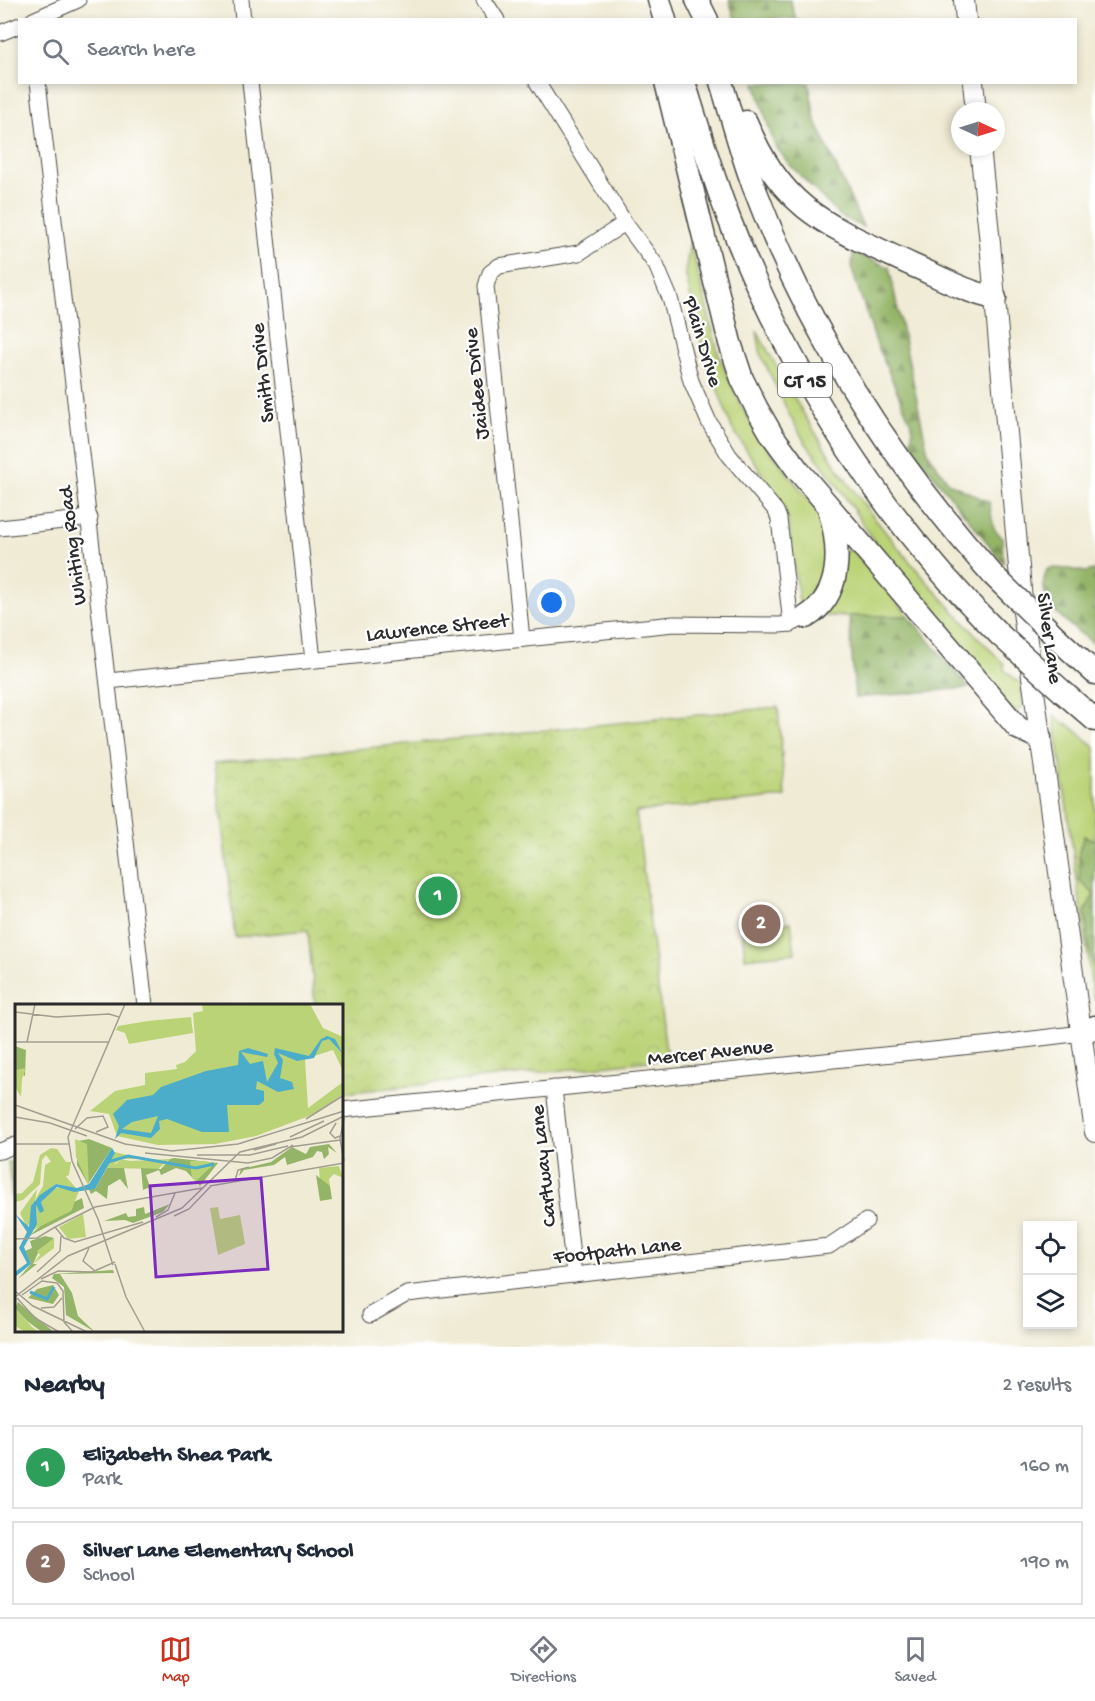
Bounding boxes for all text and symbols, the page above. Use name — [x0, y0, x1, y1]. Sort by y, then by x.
search box — [18, 18, 1077, 84]
icon: search — [39, 35, 72, 68]
text: Search here — [87, 38, 195, 64]
north arrow — [951, 102, 1005, 156]
street label: Plain Drive — [675, 293, 727, 391]
street label: Smith Drive — [247, 321, 282, 424]
street label: Jaidee Drive — [460, 325, 497, 441]
road number: CT 15 — [778, 363, 832, 397]
street label: Whiting Road — [55, 483, 94, 606]
your location — [537, 588, 566, 617]
street label: Silver Lane — [1029, 591, 1066, 687]
street label: Lawrence Street — [365, 609, 512, 649]
pin: 1 — [418, 874, 458, 918]
pin: 2 — [742, 902, 780, 946]
inset map — [15, 1004, 344, 1332]
street label: Mercer Avenue — [646, 1035, 776, 1074]
street label: Cartway Lane — [527, 1102, 564, 1228]
map controls — [1023, 1221, 1077, 1329]
button: locate — [1023, 1221, 1077, 1275]
street label: Footpath Lane — [551, 1233, 684, 1272]
button: layers — [1023, 1275, 1077, 1329]
text: Nearby — [24, 1371, 105, 1402]
text: 2 results — [1002, 1375, 1071, 1398]
text: Elizabeth Shea Park — [83, 1443, 270, 1469]
text: 1 — [41, 1456, 50, 1479]
text: 160 m — [1020, 1456, 1069, 1479]
text: Park — [83, 1469, 121, 1492]
text: Silver Lane Elementary School — [83, 1539, 354, 1565]
text: 2 — [41, 1552, 50, 1575]
text: 190 m — [1021, 1552, 1069, 1575]
text: School — [83, 1565, 135, 1588]
tab: Map — [159, 1633, 192, 1688]
tab: Directions — [511, 1633, 576, 1688]
tab: Saved — [895, 1633, 936, 1688]

